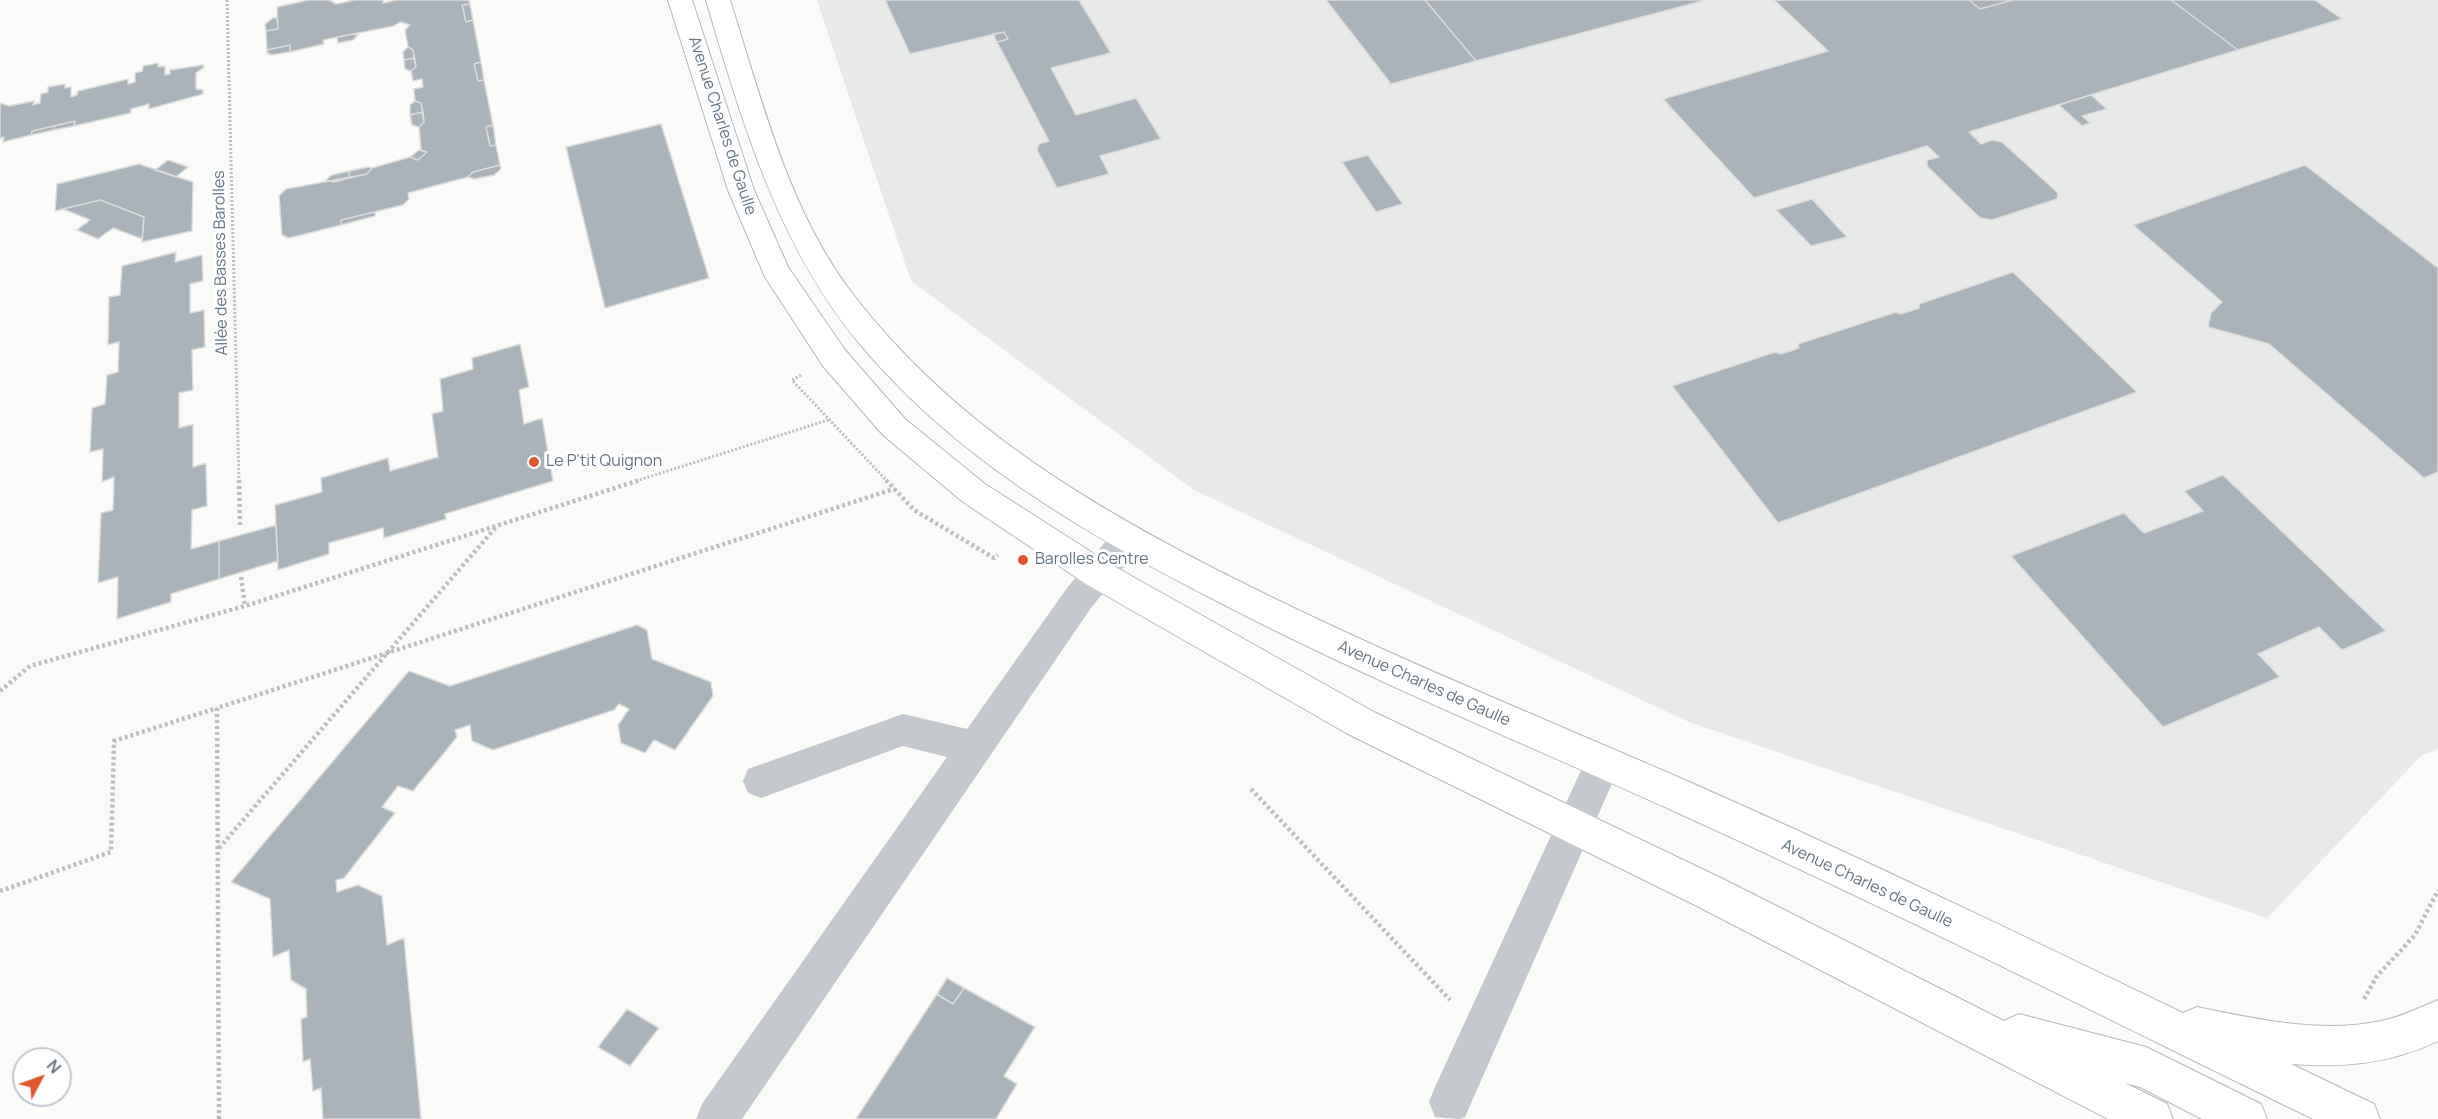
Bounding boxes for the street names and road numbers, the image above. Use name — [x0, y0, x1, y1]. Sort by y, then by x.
street label: Avenue Charles de Gaulle — [684, 34, 760, 218]
street label: Allée des Basses Barolles — [210, 170, 232, 356]
street label: Avenue Charles de Gaulle — [1335, 637, 1513, 731]
street label: Avenue Charles de Gaulle — [1778, 836, 1956, 932]

